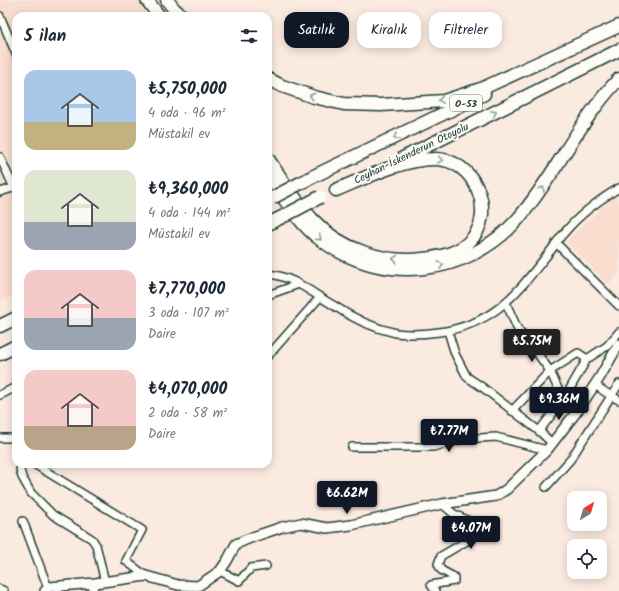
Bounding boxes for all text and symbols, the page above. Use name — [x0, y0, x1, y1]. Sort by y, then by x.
chip: Satılık — [284, 12, 349, 48]
chip: Kiralık — [357, 12, 421, 48]
chip: Filtreler — [429, 12, 502, 48]
text: 5 ilan — [24, 23, 66, 50]
icon: filters — [238, 25, 260, 47]
text: ₺5,750,000 — [148, 76, 226, 103]
icon: home — [56, 86, 104, 134]
one-way arrow — [309, 92, 316, 101]
one-way arrow — [438, 95, 444, 104]
road number: O-53 — [450, 95, 482, 111]
text: 4 oda · 96 m² — [148, 103, 226, 124]
one-way arrow — [490, 110, 497, 118]
street label: Ceyhan-İskenderun Otoyolu — [351, 118, 473, 190]
text: Müstakil ev — [148, 124, 210, 145]
one-way arrow — [393, 132, 400, 140]
one-way arrow — [437, 155, 443, 164]
text: ₺9,360,000 — [148, 176, 228, 203]
icon: home — [56, 186, 104, 234]
one-way arrow — [537, 186, 544, 193]
text: 4 oda · 144 m² — [148, 203, 230, 224]
text: Müstakil ev — [148, 224, 210, 245]
one-way arrow — [314, 233, 321, 240]
one-way arrow — [392, 255, 398, 264]
one-way arrow — [438, 262, 444, 270]
text: ₺7,770,000 — [148, 276, 225, 303]
icon: home — [56, 286, 104, 334]
text: 3 oda · 107 m² — [148, 303, 229, 324]
text: Daire — [148, 324, 176, 345]
pin: ₺5.75M — [499, 329, 565, 363]
text: ₺5.75M — [512, 331, 552, 352]
text: ₺4,070,000 — [148, 376, 227, 403]
icon: home — [56, 386, 104, 434]
pin: ₺9.36M — [526, 387, 592, 421]
text: ₺9.36M — [539, 389, 579, 410]
text: 2 oda · 58 m² — [148, 403, 227, 424]
pin: ₺7.77M — [416, 419, 482, 453]
text: ₺7.77M — [430, 421, 468, 442]
text: Daire — [148, 424, 176, 445]
pin: ₺6.62M — [314, 481, 380, 515]
text: ₺6.62M — [326, 483, 368, 504]
north arrow — [567, 491, 607, 531]
map controls — [567, 491, 607, 579]
pin: ₺4.07M — [438, 516, 504, 550]
text: ₺4.07M — [451, 518, 491, 539]
button: locate — [567, 539, 607, 579]

